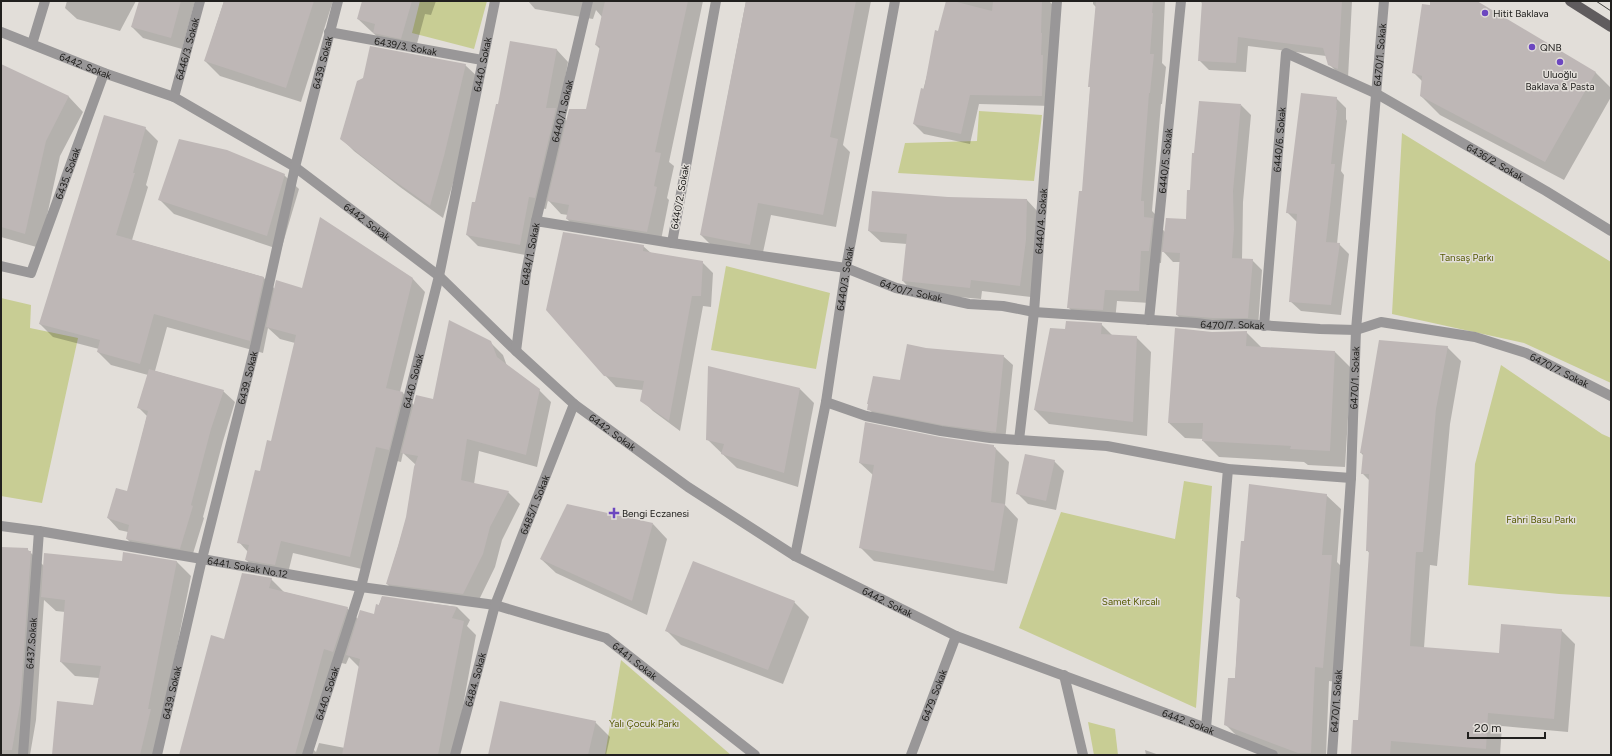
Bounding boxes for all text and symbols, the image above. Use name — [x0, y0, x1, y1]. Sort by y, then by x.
place label: Hitit Baklava — [1493, 7, 1549, 20]
marker: Hitit Baklava — [1480, 8, 1490, 18]
street label: 6446/3. Sokak — [172, 16, 202, 82]
street label: 6470/1. Sokak — [1370, 23, 1389, 87]
street label: 6439. Sokak — [309, 34, 335, 90]
street label: 6439/3. Sokak — [373, 34, 438, 58]
street label: 6440. Sokak — [470, 36, 494, 93]
place label: QNB — [1540, 41, 1562, 54]
marker: QNB — [1527, 42, 1537, 52]
street label: 6442. Sokak — [58, 49, 113, 82]
marker: Uluoğlu Baklava & Pasta — [1555, 57, 1565, 67]
place label: Uluoğlu Baklava & Pasta — [1525, 68, 1595, 93]
street label: 6440/1. Sokak — [548, 78, 576, 144]
street label: 6440/6. Sokak — [1270, 106, 1288, 173]
street label: 6440/5. Sokak — [1155, 127, 1175, 194]
street label: 6436/2. Sokak — [1464, 140, 1526, 183]
street label: 6435. Sokak — [52, 145, 83, 201]
street label: 6440/2. Sokak — [668, 164, 692, 230]
street label: 6440/4. Sokak — [1032, 188, 1050, 254]
street label: 6442. Sokak — [341, 200, 393, 243]
street label: 6484/1. Sokak — [518, 221, 542, 286]
street label: 6440/3. Sokak — [833, 245, 856, 312]
park label: Tansaş Parkı — [1440, 251, 1494, 264]
street label: 6470/7. Sokak — [878, 276, 944, 305]
street label: 6470/7. Sokak — [1200, 317, 1265, 332]
street label: 6470/1. Sokak — [1347, 346, 1362, 409]
street label: 6439. Sokak — [234, 350, 260, 406]
street label: 6470/7. Sokak — [1528, 350, 1591, 390]
street label: 6440. Sokak — [400, 352, 426, 409]
street label: 6442. Sokak — [587, 411, 639, 454]
street label: 6485/1. Sokak — [517, 473, 552, 536]
place label: Bengi Eczanesi — [622, 507, 689, 520]
marker: Bengi Eczanesi — [609, 508, 619, 518]
park label: Fahri Basu Parkı — [1506, 513, 1576, 526]
street label: 6441. Sokak No.12 — [206, 554, 289, 580]
street label: 6442. Sokak — [860, 584, 915, 620]
park label: Samet Kırcalı — [1102, 595, 1160, 608]
street label: 6437.Sokak — [23, 617, 39, 669]
street label: 6441. Sokak — [610, 639, 660, 682]
street label: 6484. Sokak — [462, 651, 489, 708]
street label: 6440. Sokak — [312, 664, 342, 722]
street label: 6439. Sokak — [159, 665, 184, 721]
street label: 6479. Sokak — [918, 667, 949, 723]
street label: 6470/1. Sokak — [1327, 669, 1344, 733]
street label: 6442. Sokak — [1160, 706, 1217, 737]
scale bar — [1468, 714, 1545, 740]
park label: Yalı Çocuk Parkı — [609, 717, 679, 730]
text: 20 m — [1474, 721, 1502, 735]

